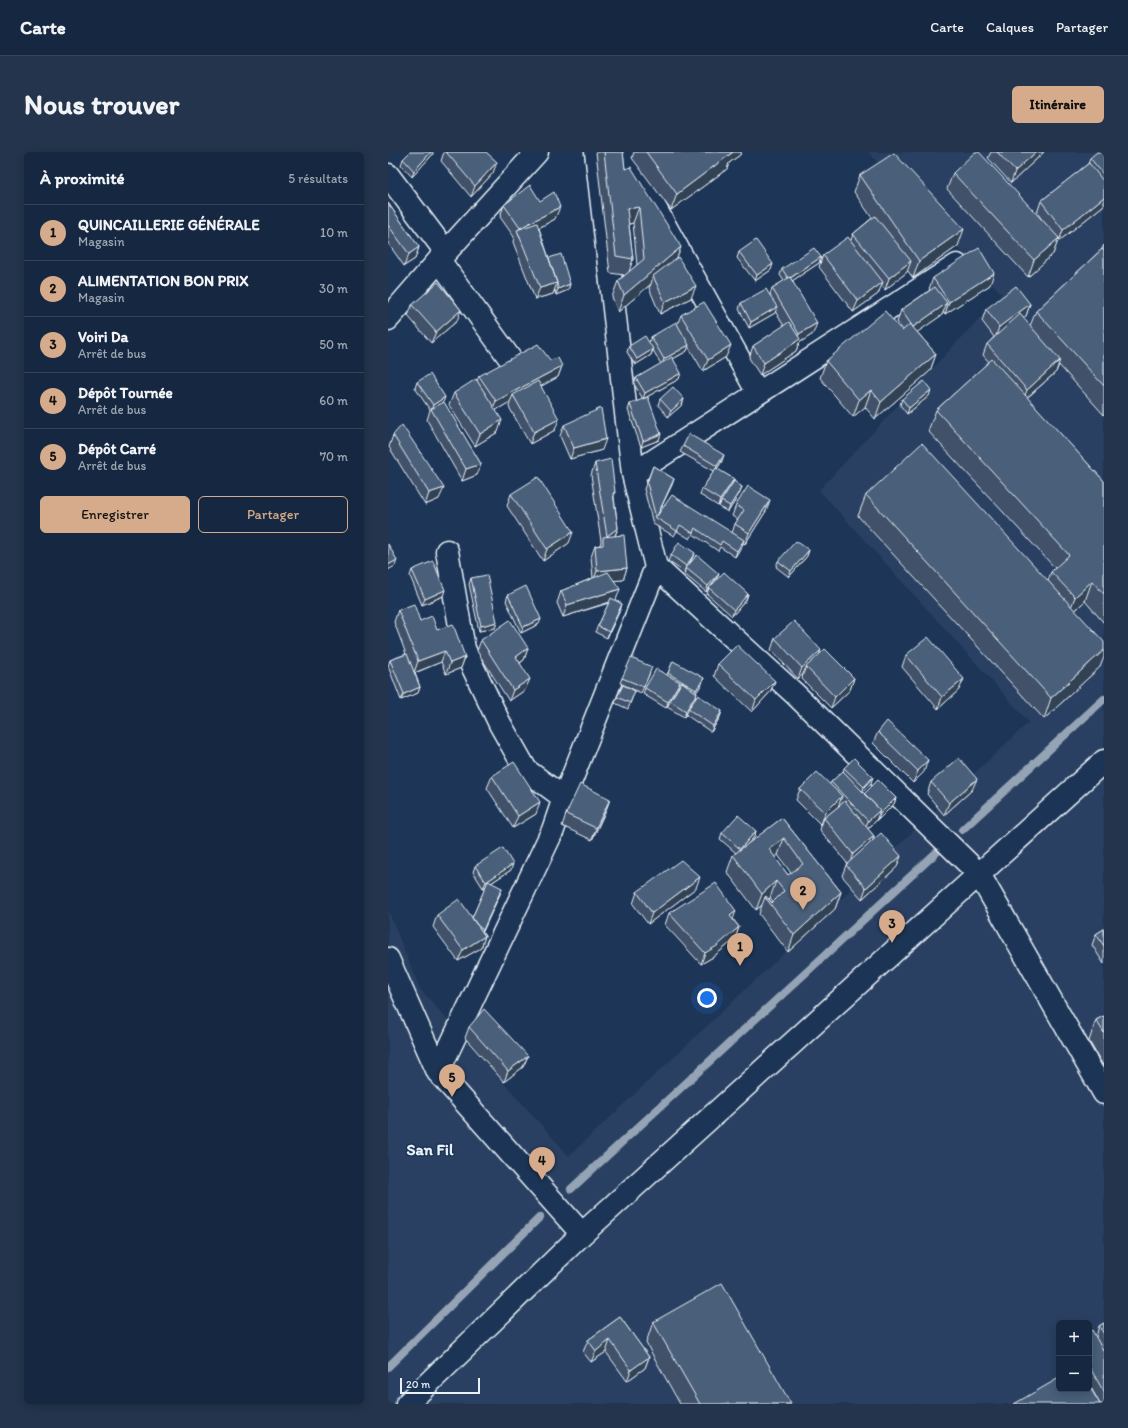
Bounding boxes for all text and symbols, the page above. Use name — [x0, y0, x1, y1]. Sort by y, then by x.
text: Carte — [20, 16, 66, 39]
text: Carte — [930, 19, 964, 36]
text: Calques — [986, 19, 1034, 36]
text: Partager — [1056, 19, 1108, 36]
button: Itinéraire — [1012, 86, 1104, 123]
text: Nous trouver — [24, 87, 179, 121]
text: À proximité — [40, 168, 125, 188]
text: 5 résultats — [288, 171, 348, 186]
text: QUINCAILLERIE GÉNÉRALE — [78, 216, 260, 234]
text: 1 — [50, 225, 56, 240]
text: 10 m — [320, 225, 348, 240]
text: Magasin — [78, 234, 125, 249]
text: ALIMENTATION BON PRIX — [78, 272, 248, 290]
text: 2 — [50, 281, 56, 296]
text: 30 m — [319, 281, 348, 296]
text: Magasin — [78, 290, 125, 305]
text: Voiri Da — [78, 328, 128, 346]
text: 3 — [49, 337, 57, 352]
text: 50 m — [319, 337, 348, 352]
text: Arrêt de bus — [78, 346, 146, 361]
text: Dépôt Tournée — [78, 384, 173, 402]
text: 4 — [49, 393, 57, 408]
text: 60 m — [319, 393, 348, 408]
text: Arrêt de bus — [78, 402, 146, 417]
text: Dépôt Carré — [78, 440, 156, 458]
text: 5 — [50, 449, 56, 464]
text: 70 m — [320, 449, 348, 464]
text: Arrêt de bus — [78, 458, 146, 473]
button: Enregistrer — [40, 496, 190, 533]
button: Partager — [198, 496, 348, 533]
pin: 2 — [790, 877, 816, 910]
pin: 3 — [879, 910, 905, 943]
pin: 1 — [727, 933, 753, 966]
your location — [697, 988, 717, 1008]
pin: 5 — [439, 1064, 465, 1097]
district label: San Fil — [407, 1140, 454, 1159]
pin: 4 — [529, 1147, 555, 1180]
map controls — [1056, 1320, 1092, 1392]
button: + — [1056, 1320, 1092, 1356]
button: − — [1056, 1356, 1092, 1392]
scale bar — [400, 1376, 480, 1395]
text: 20 m — [406, 1378, 430, 1391]

